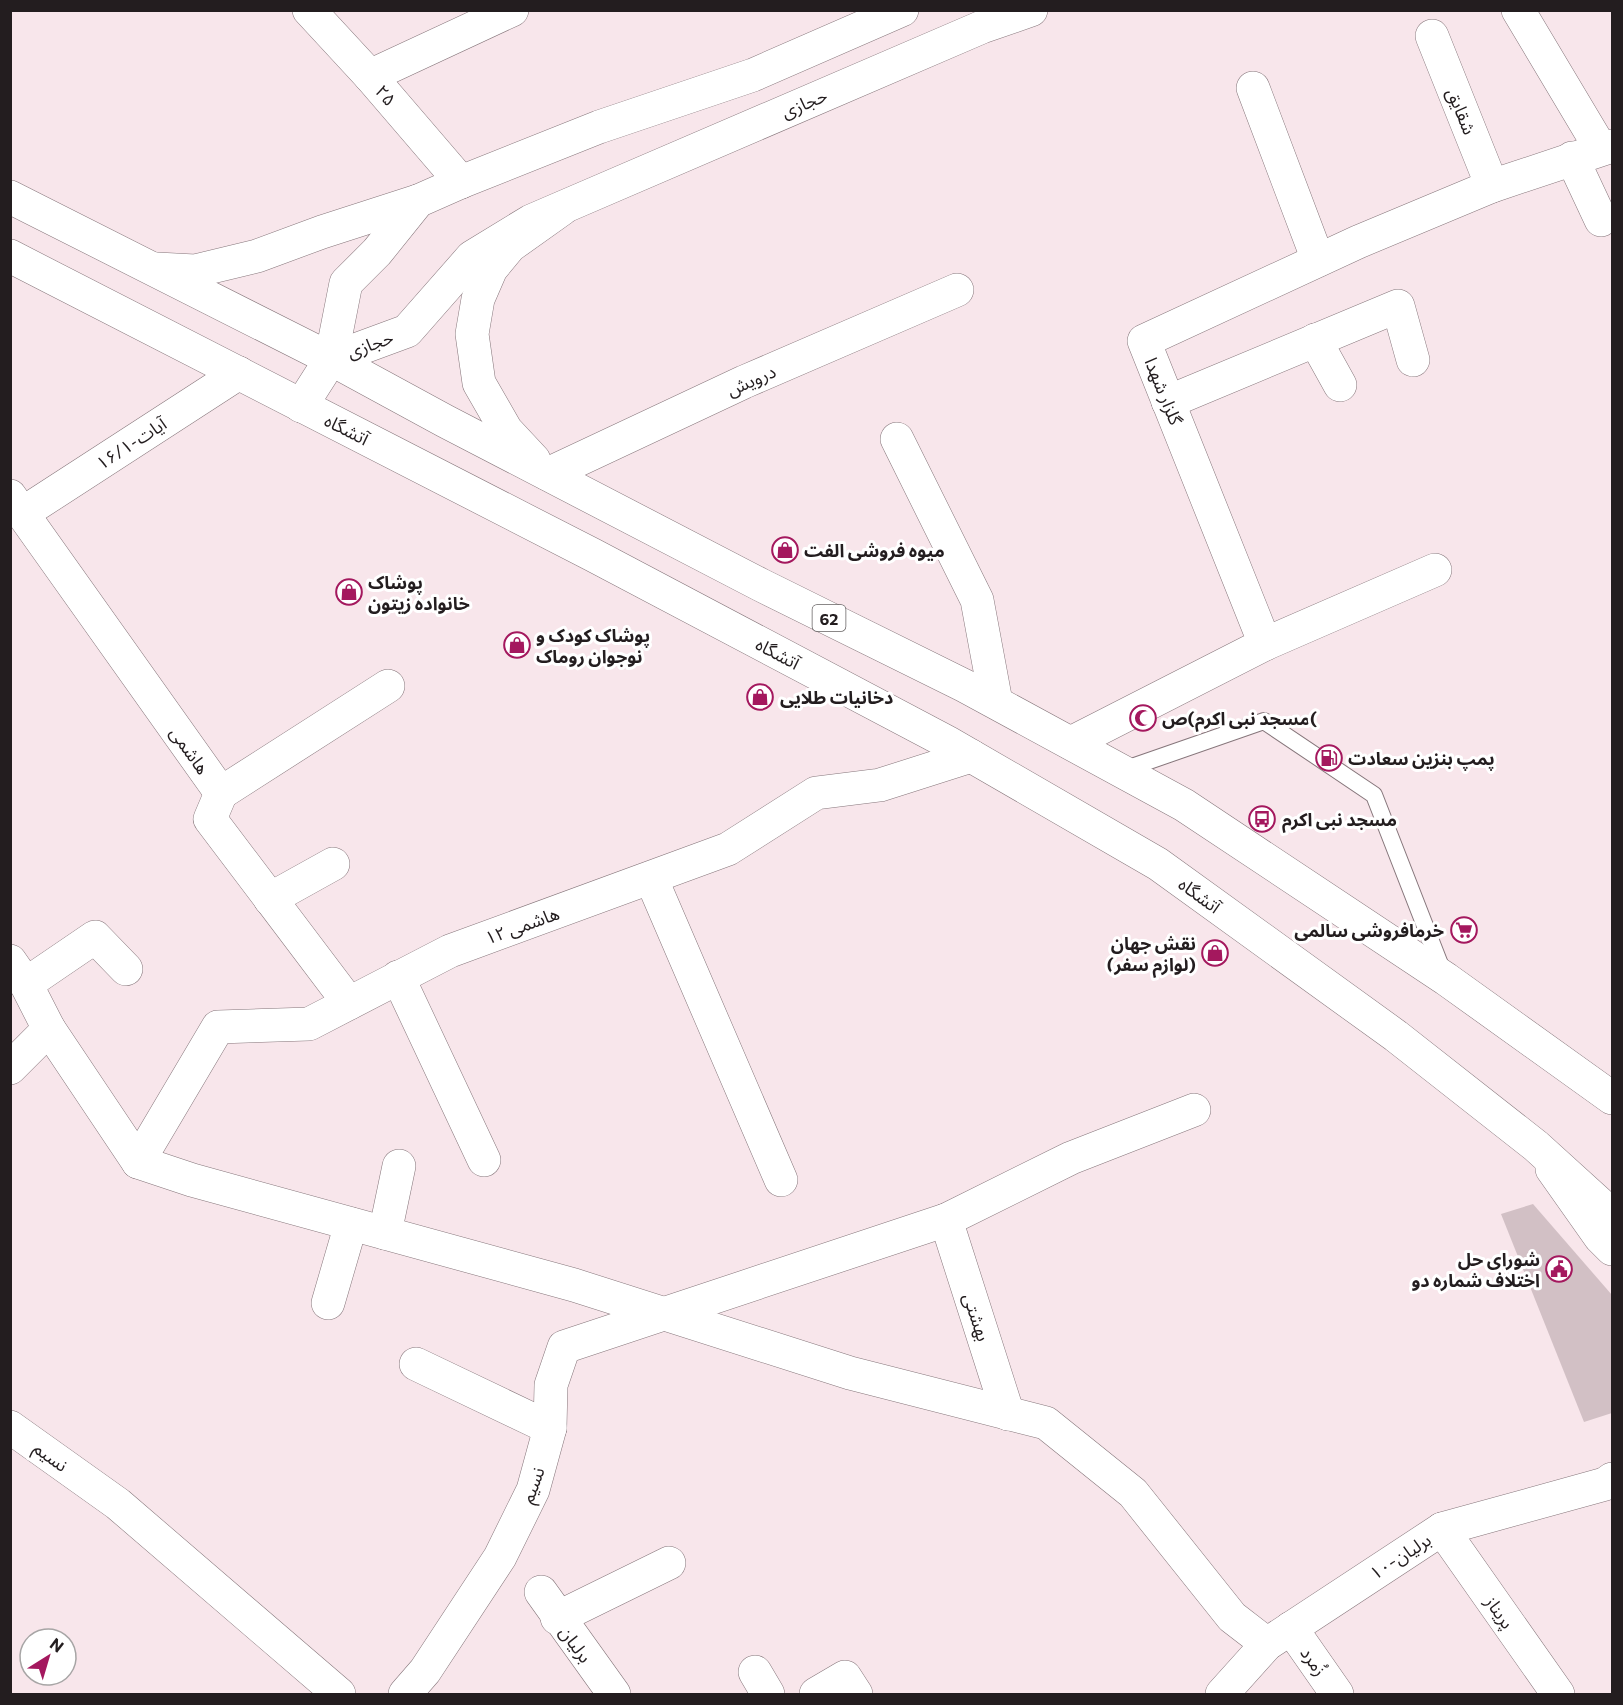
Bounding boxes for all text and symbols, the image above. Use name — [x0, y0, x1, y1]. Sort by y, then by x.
street label: ۲۵ — [371, 80, 401, 110]
street label: حجازی — [778, 84, 831, 123]
street label: شقایق — [1442, 85, 1481, 138]
street label: حجازی — [344, 326, 396, 363]
street label: گلزار شهدا — [1140, 354, 1188, 429]
street label: درویش — [723, 359, 779, 401]
street label: آتشگاه — [321, 409, 373, 450]
street label: ۱۶/۱-آیات — [92, 412, 171, 474]
shop icon: میوه فروشی الفت — [770, 535, 800, 565]
place label: میوه فروشی الفت — [804, 539, 945, 562]
place label: پوشاک خانواده زیتون — [368, 571, 470, 615]
shop icon: پوشاک خانواده زیتون — [334, 577, 364, 607]
road number: 62 — [812, 605, 846, 631]
place label: پوشاک کودک و نوجوان روماک — [536, 624, 650, 668]
shop icon: پوشاک کودک و نوجوان روماک — [502, 630, 532, 660]
street label: آتشگاه — [752, 632, 804, 674]
shop icon: دخانیات طلایی — [745, 682, 775, 712]
place label: دخانیات طلایی — [780, 686, 893, 708]
mosque icon: مسجد نبی اکرم)ص( — [1128, 703, 1158, 733]
place label: مسجد نبی اکرم)ص( — [1162, 707, 1318, 732]
street label: هاشمی — [165, 722, 214, 779]
fuel station icon: پمپ بنزین سعادت — [1314, 743, 1344, 773]
place label: پمپ بنزین سعادت — [1348, 747, 1495, 771]
bus stop icon: مسجد نبی اکرم — [1247, 804, 1277, 834]
place label: مسجد نبی اکرم — [1282, 808, 1397, 833]
street label: آتشگاه — [1175, 872, 1226, 918]
street label: ۱۲ هاشمی — [482, 901, 562, 950]
supermarket icon: خرمافروشی سالمی — [1449, 915, 1479, 945]
place label: خرمافروشی سالمی — [1294, 919, 1444, 942]
place label: نقش جهان (لوازم سفر) — [1107, 932, 1196, 978]
shop icon: نقش جهان (لوازم سفر) — [1200, 938, 1230, 968]
place label: شورای حل اختلاف شماره دو — [1411, 1248, 1540, 1292]
public building icon: شورای حل اختلاف شماره دو — [1544, 1254, 1574, 1284]
street label: بهشتی — [958, 1290, 995, 1344]
street label: نسیم — [28, 1436, 72, 1478]
street label: نسیم — [515, 1464, 551, 1507]
street label: ۱۰-برلیان — [1365, 1528, 1435, 1585]
street label: پریناز — [1479, 1590, 1519, 1633]
street label: برلیان — [554, 1621, 597, 1667]
north arrow — [18, 1627, 78, 1687]
text: N — [47, 1633, 68, 1656]
street label: زُمرد — [1295, 1642, 1332, 1680]

